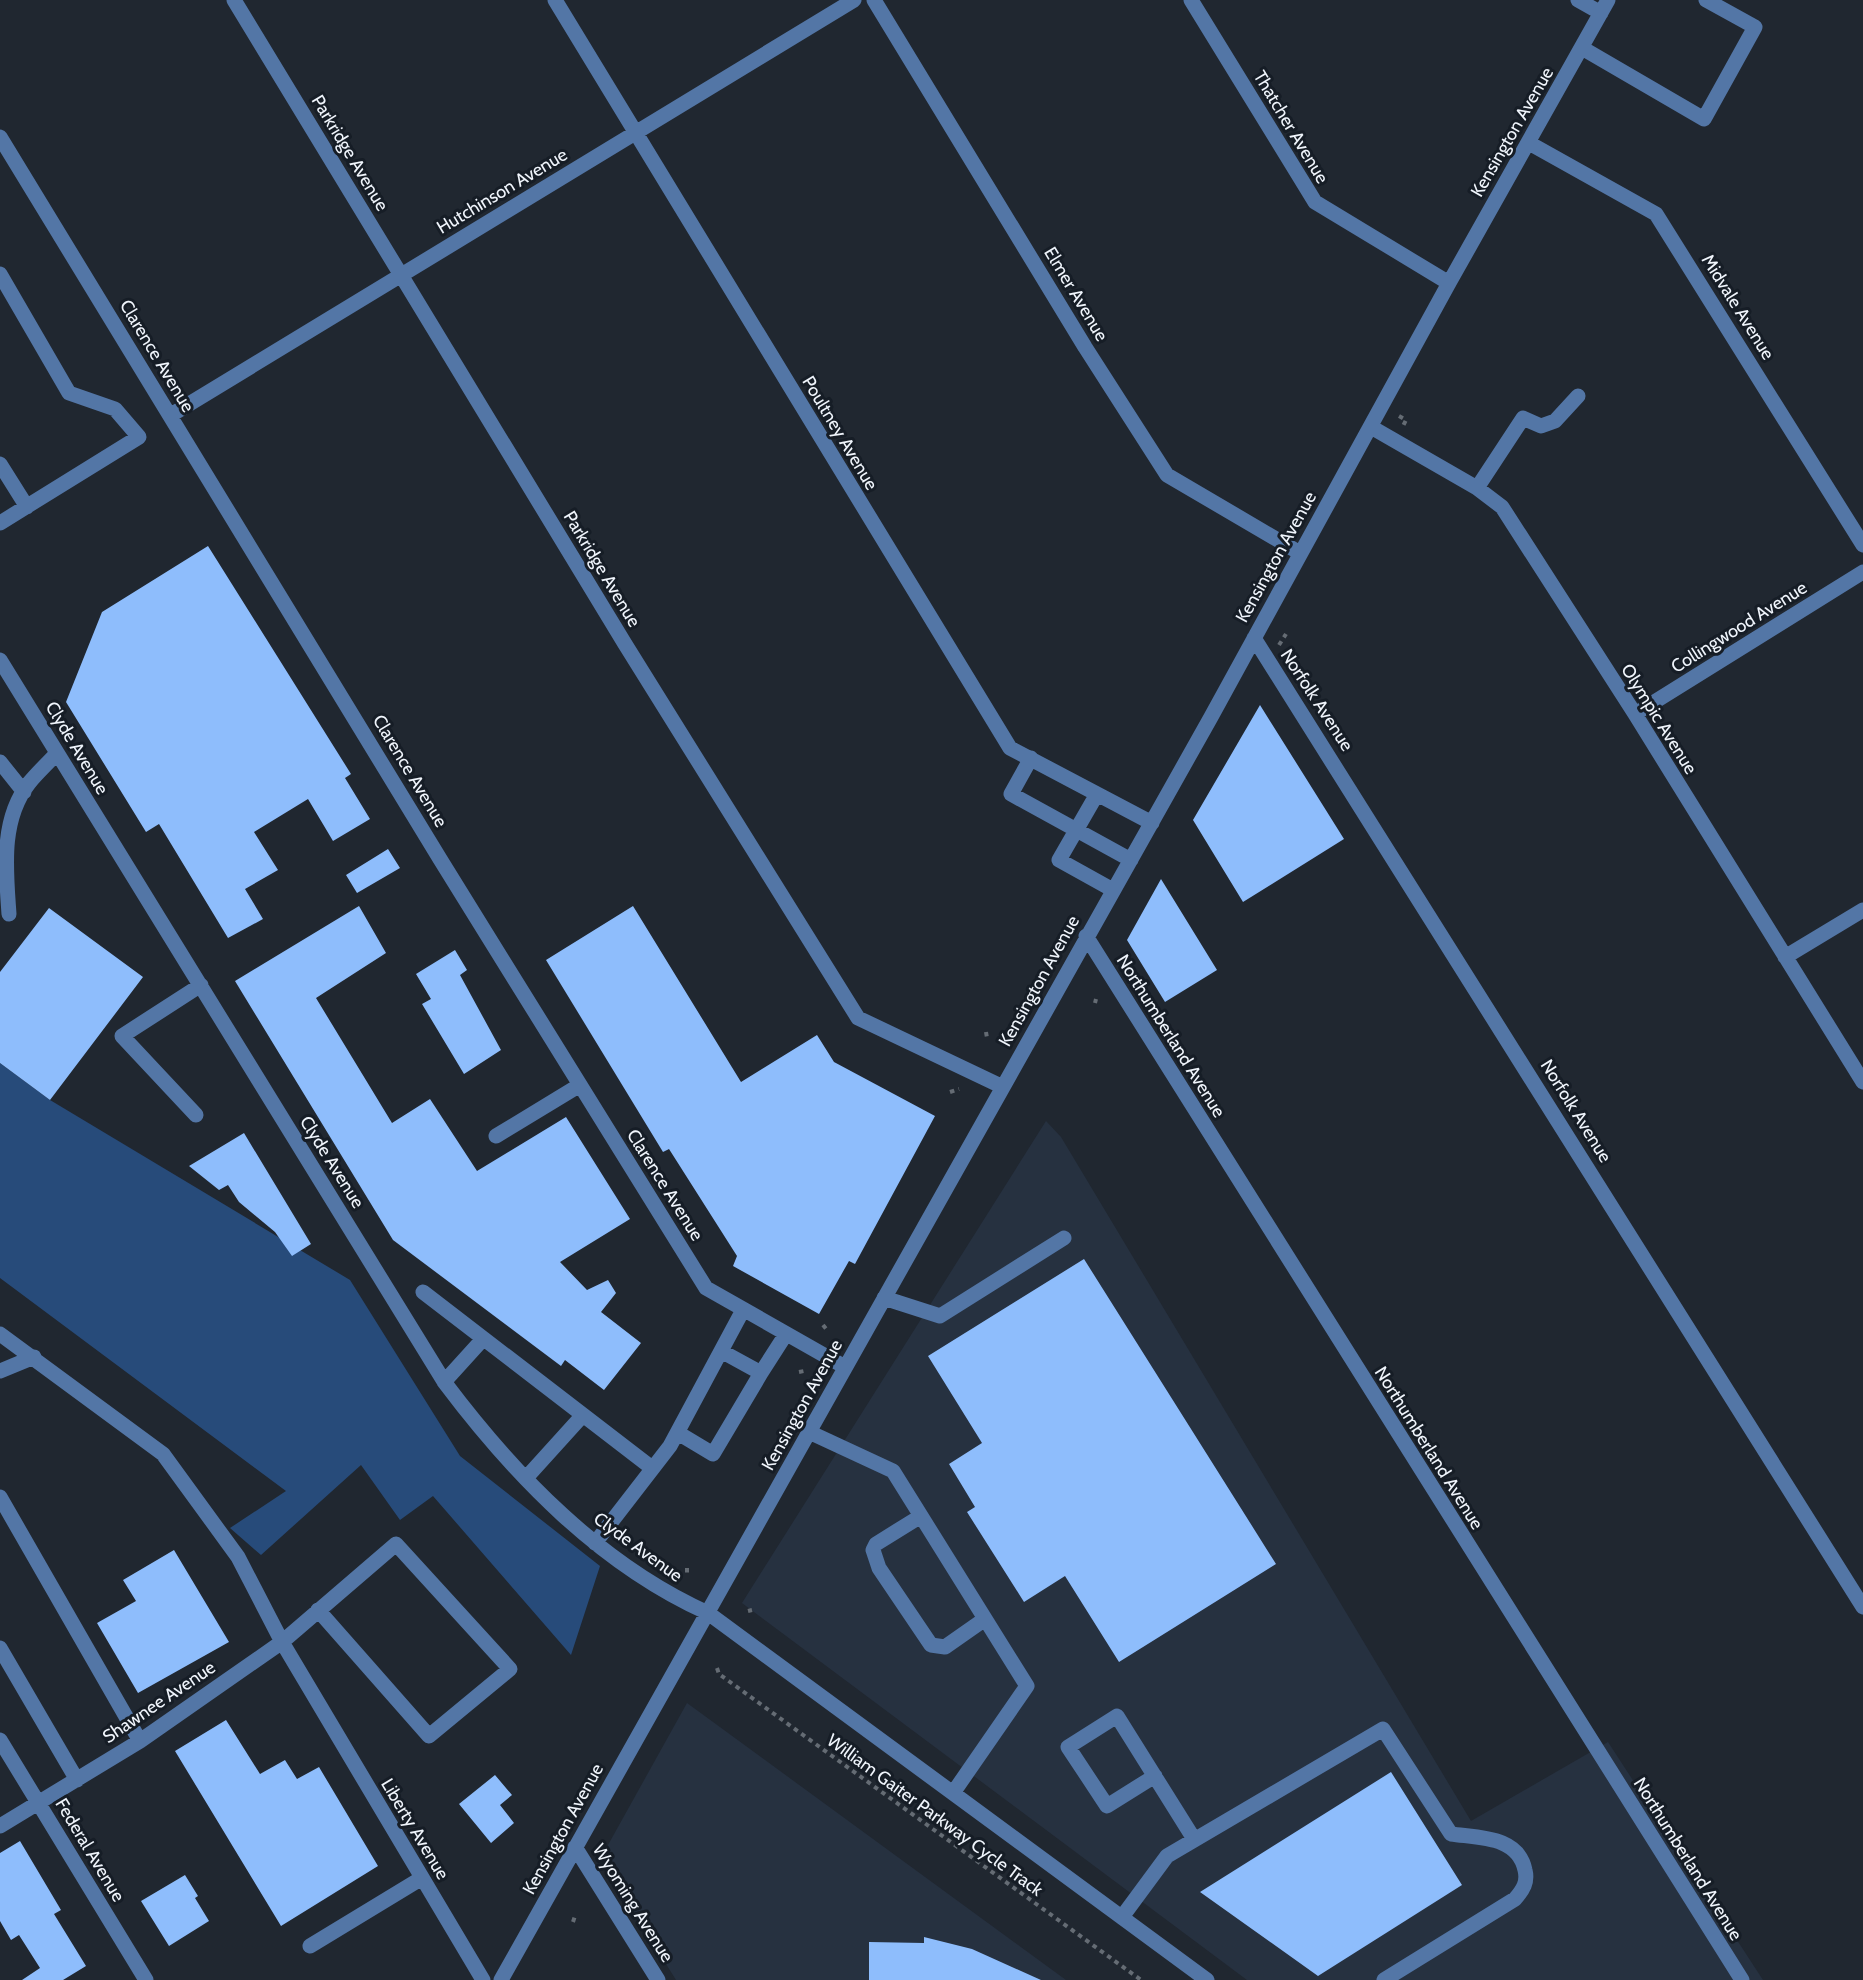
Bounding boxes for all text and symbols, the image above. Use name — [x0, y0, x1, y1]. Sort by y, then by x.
street label: Kensington Avenue — [1466, 63, 1558, 201]
street label: Thatcher Avenue — [1249, 67, 1333, 187]
street label: Parkridge Avenue — [307, 91, 393, 215]
street label: Hutchinson Avenue — [433, 143, 571, 239]
street label: Elmer Avenue — [1039, 243, 1113, 345]
street label: Midvale Avenue — [1697, 250, 1779, 364]
street label: Clarence Avenue — [115, 296, 199, 416]
street label: Poultney Avenue — [797, 372, 883, 494]
street label: Kensington Avenue — [1231, 488, 1321, 626]
street label: Parkridge Avenue — [559, 507, 645, 631]
street label: Collingwood Avenue — [1667, 576, 1811, 678]
street label: Norfolk Avenue — [1276, 645, 1358, 755]
street label: Olympic Avenue — [1616, 660, 1702, 778]
street label: Clyde Avenue — [41, 698, 113, 798]
street label: Clarence Avenue — [368, 711, 452, 831]
street label: Kensington Avenue — [994, 912, 1084, 1050]
street label: Northumberland Avenue — [1112, 950, 1230, 1122]
street label: Norfolk Avenue — [1536, 1056, 1616, 1166]
street label: Clyde Avenue — [295, 1112, 369, 1212]
street label: Clarence Avenue — [622, 1125, 708, 1245]
street label: Kensington Avenue — [757, 1336, 847, 1474]
street label: Northumberland Avenue — [1370, 1362, 1488, 1534]
street label: Clyde Avenue — [589, 1507, 687, 1587]
street label: Shawnee Avenue — [98, 1656, 220, 1748]
street label: William Gaiter Parkway Cycle Track — [823, 1729, 1048, 1901]
street label: Kensington Avenue — [518, 1760, 608, 1898]
street label: Northumberland Avenue — [1629, 1773, 1747, 1945]
street label: Liberty Avenue — [376, 1774, 454, 1884]
street label: Federal Avenue — [51, 1794, 129, 1906]
street label: Wyoming Avenue — [588, 1840, 678, 1966]

